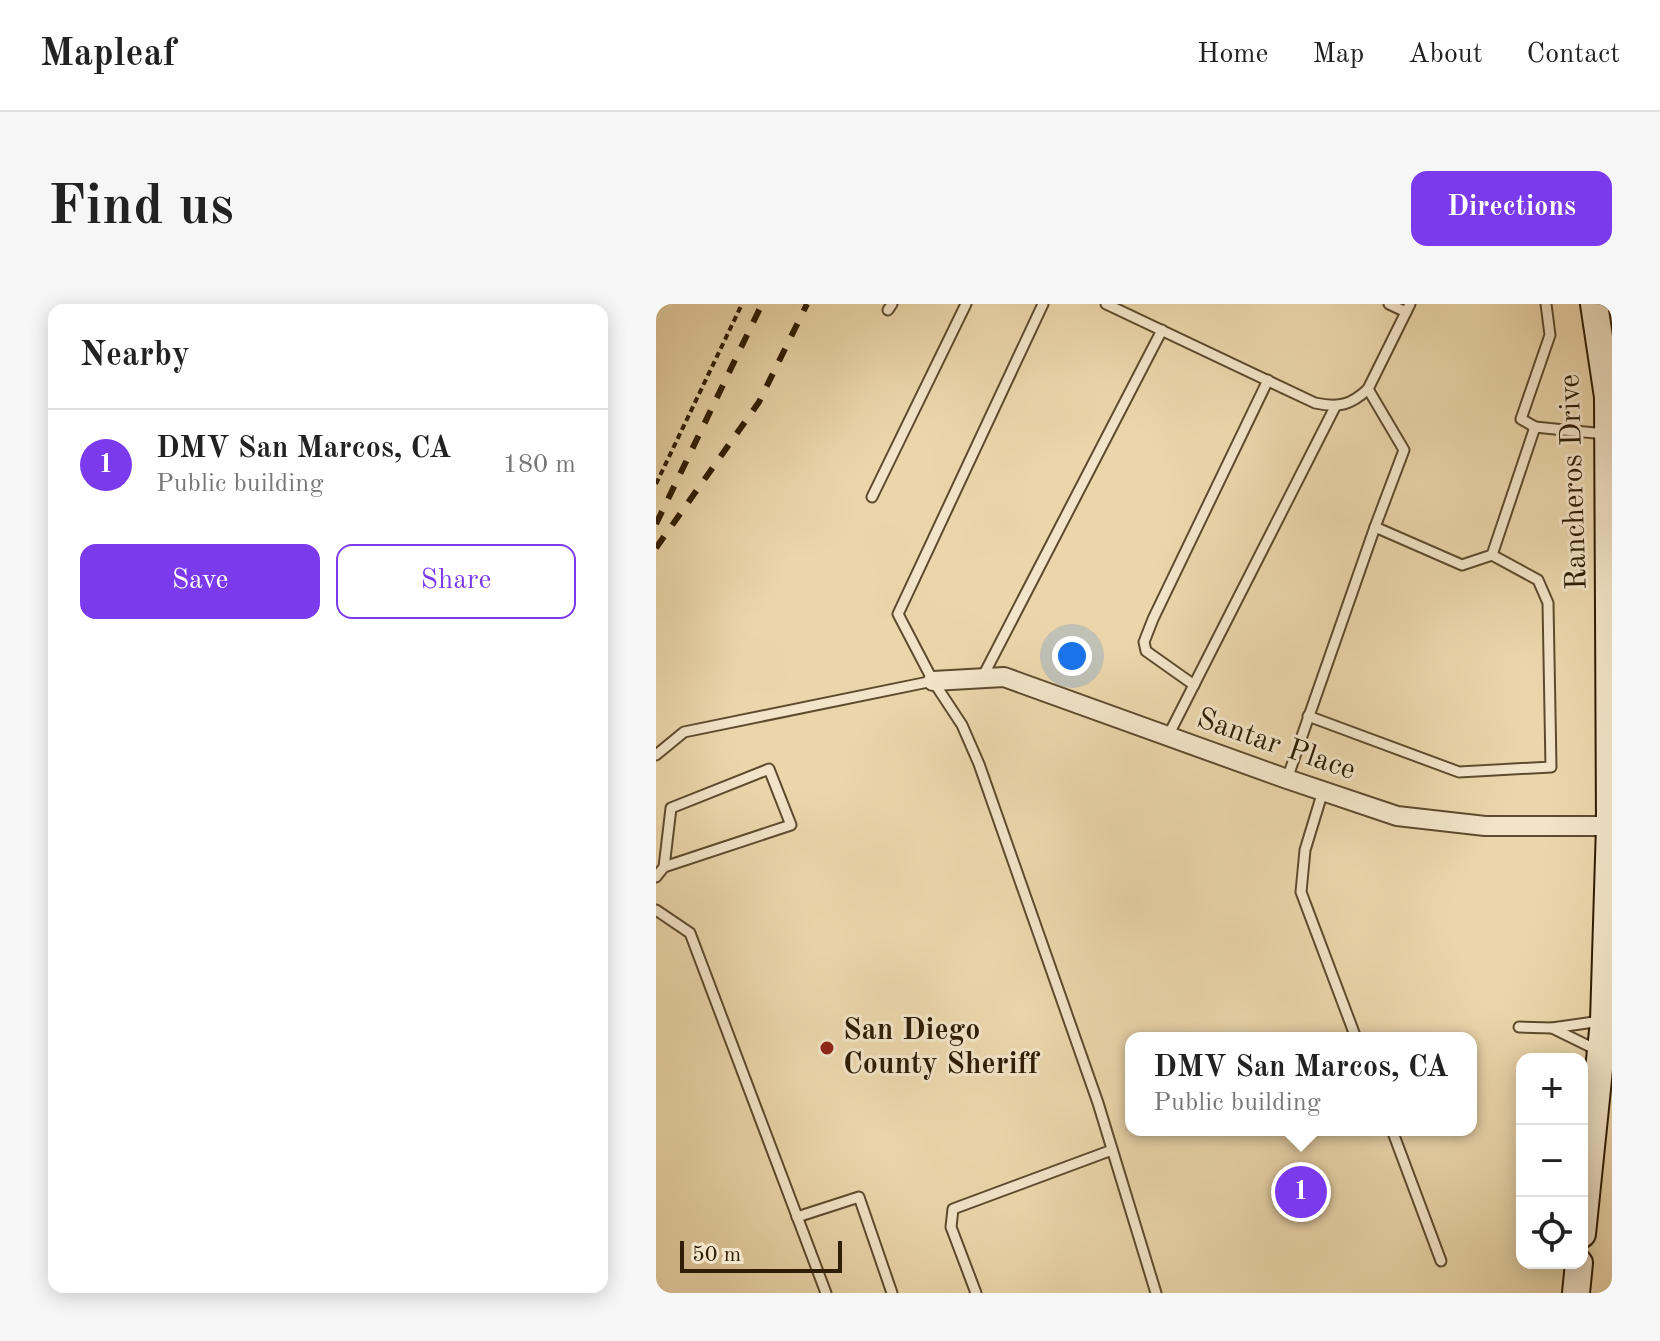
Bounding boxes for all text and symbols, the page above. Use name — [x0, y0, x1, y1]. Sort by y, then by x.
text: Mapleaf — [40, 36, 176, 74]
text: Home — [1197, 41, 1268, 69]
text: Map — [1312, 41, 1364, 69]
text: About — [1408, 41, 1483, 69]
text: Contact — [1527, 41, 1620, 69]
button: Directions — [1411, 171, 1612, 246]
text: Find us — [48, 180, 234, 236]
text: Nearby — [80, 339, 190, 373]
street label: Rancheros Drive — [1555, 373, 1593, 591]
text: DMV San Marcos, CA — [156, 434, 451, 464]
text: 1 — [98, 452, 114, 478]
text: 180 m — [503, 452, 576, 478]
text: Public building — [156, 471, 323, 497]
button: Save — [80, 544, 320, 619]
button: Share — [336, 544, 576, 619]
your location — [1052, 636, 1092, 676]
street label: Santar Place — [1193, 704, 1359, 786]
place label: San Diego County Sheriff — [843, 1016, 1041, 1080]
popup — [1125, 1032, 1477, 1136]
marker: San Diego County Sheriff — [818, 1039, 836, 1057]
text: DMV San Marcos, CA — [1153, 1053, 1449, 1083]
map controls — [1516, 1053, 1588, 1269]
button: + — [1516, 1053, 1588, 1125]
text: Public building — [1153, 1090, 1321, 1116]
button: − — [1516, 1125, 1588, 1197]
pin: 1 — [1275, 1162, 1327, 1222]
button: locate — [1516, 1197, 1588, 1269]
scale bar — [680, 1237, 842, 1273]
text: 50 m — [692, 1244, 741, 1266]

